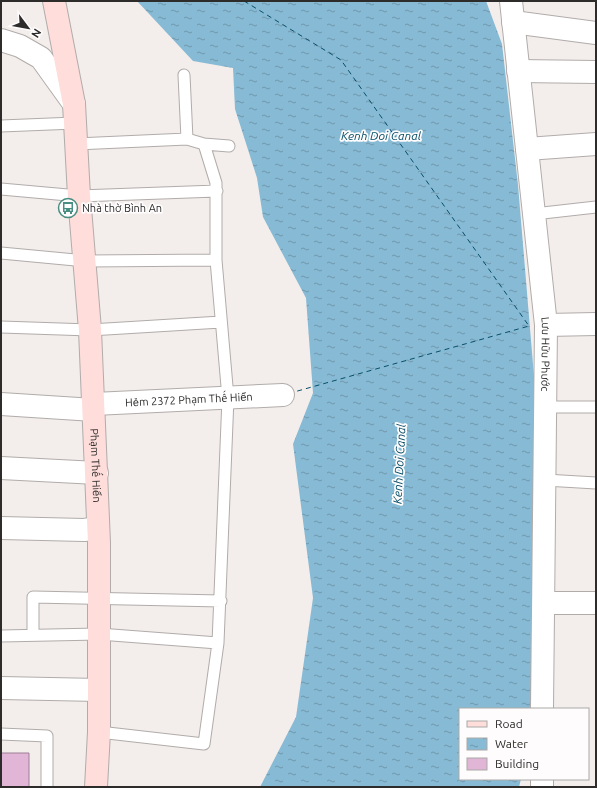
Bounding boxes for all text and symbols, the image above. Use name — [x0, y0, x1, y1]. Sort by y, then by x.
north arrow — [8, 8, 48, 48]
text: N — [29, 27, 44, 40]
water label: Kenh Doi Canal — [341, 129, 422, 142]
bus stop icon: Nhà thờ Bình An — [57, 197, 79, 219]
place label: Nhà thờ Bình An — [82, 202, 162, 214]
street label: Lưu Hữu Phước — [539, 316, 552, 392]
street label: Hẻm 2372 Phạm Thế Hiển — [125, 390, 253, 409]
water label: Kenh Doi Canal — [390, 423, 408, 504]
street label: Phạm Thế Hiển — [88, 428, 104, 503]
legend — [459, 708, 589, 780]
text: Road — [495, 717, 523, 730]
text: Water — [495, 737, 528, 750]
text: Building — [495, 757, 539, 770]

